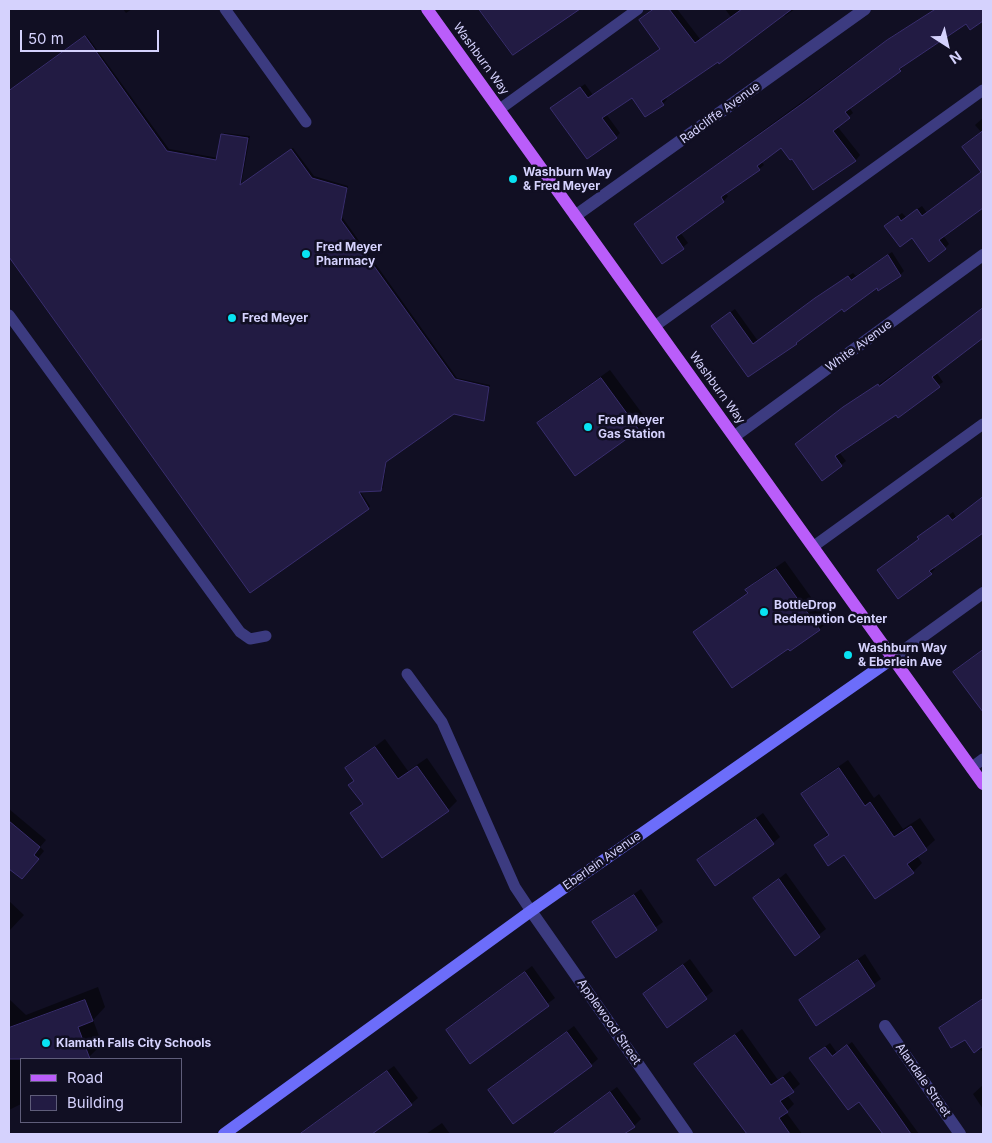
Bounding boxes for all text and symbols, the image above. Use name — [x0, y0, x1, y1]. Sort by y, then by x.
scale bar — [22, 20, 161, 52]
street label: Washburn Way — [450, 20, 512, 98]
north arrow — [922, 20, 972, 70]
text: 50 m — [28, 29, 64, 48]
text: N — [947, 48, 965, 68]
street label: Radcliffe Avenue — [677, 79, 763, 147]
place label: Washburn Way & Fred Meyer — [523, 165, 612, 193]
marker: Washburn Way & Fred Meyer — [507, 173, 519, 185]
place label: Fred Meyer Pharmacy — [316, 240, 382, 268]
marker: Fred Meyer Pharmacy — [300, 248, 312, 260]
place label: Fred Meyer — [242, 311, 308, 325]
marker: Fred Meyer — [226, 312, 238, 324]
street label: White Avenue — [823, 317, 895, 375]
street label: Washburn Way — [686, 349, 748, 427]
place label: Fred Meyer Gas Station — [598, 413, 665, 441]
marker: Fred Meyer Gas Station — [582, 421, 594, 433]
place label: BottleDrop Redemption Center — [774, 598, 887, 626]
marker: BottleDrop Redemption Center — [758, 606, 770, 618]
place label: Washburn Way & Eberlein Ave — [858, 641, 947, 669]
marker: Washburn Way & Eberlein Ave — [842, 649, 854, 661]
street label: Eberlein Avenue — [560, 829, 644, 893]
street label: Applewood Street — [574, 976, 644, 1068]
place label: Klamath Falls City Schools — [56, 1036, 211, 1050]
marker: Klamath Falls City Schools — [40, 1037, 52, 1049]
street label: Alandale Street — [892, 1041, 954, 1119]
legend — [20, 1058, 182, 1123]
text: Road — [67, 1068, 103, 1087]
text: Building — [67, 1093, 124, 1112]

